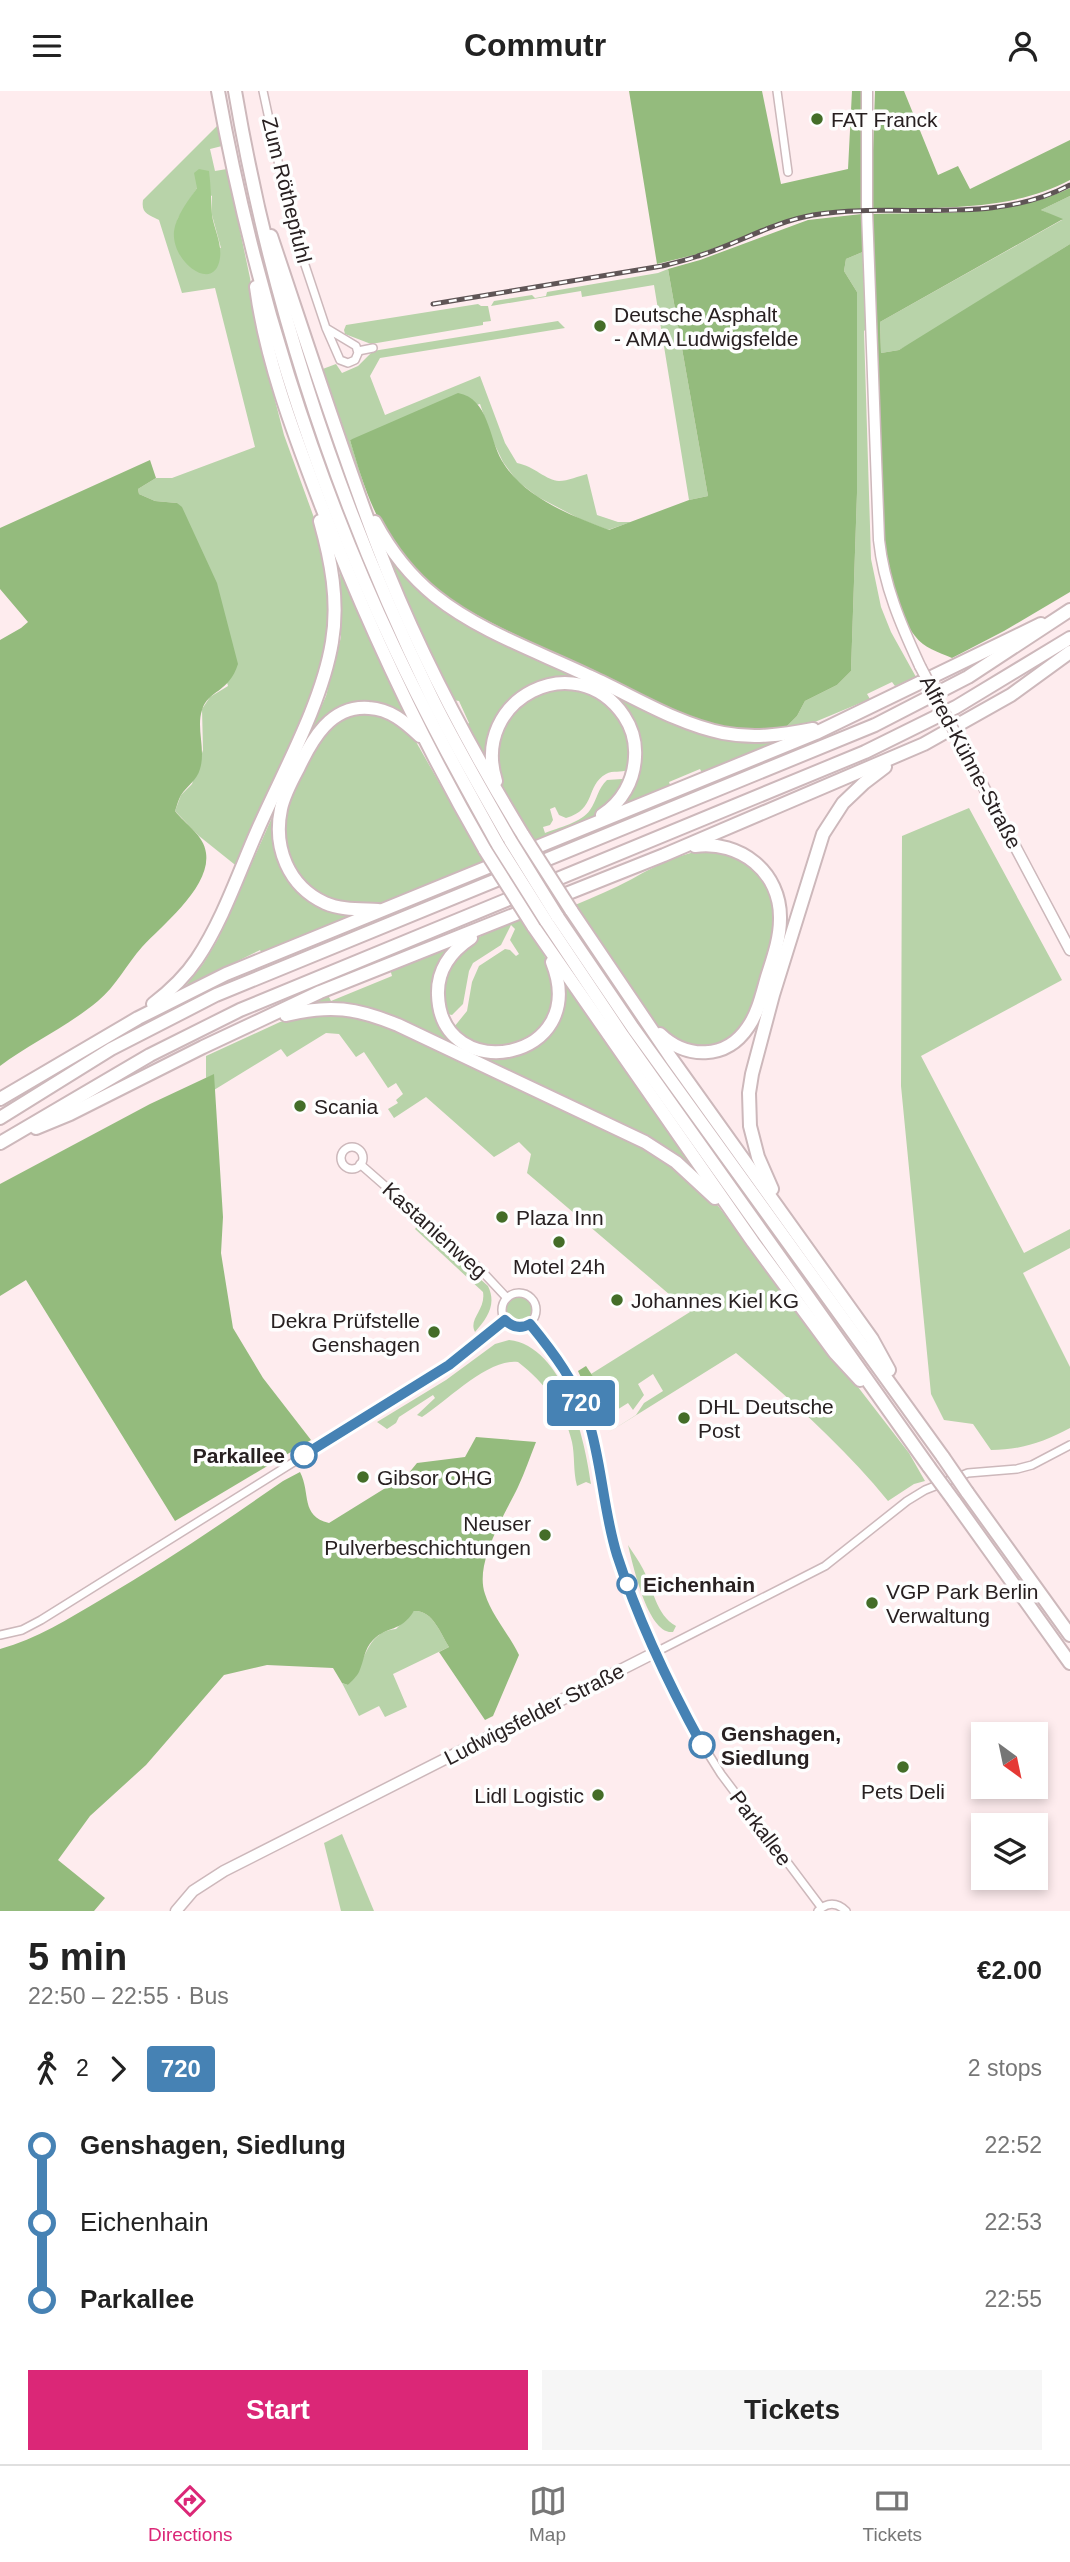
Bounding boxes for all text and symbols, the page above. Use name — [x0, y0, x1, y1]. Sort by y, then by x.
icon: menu — [28, 27, 66, 65]
text: Commutr — [464, 27, 606, 63]
icon: person — [1004, 27, 1042, 65]
place label: FAT Franck — [831, 108, 938, 131]
marker: FAT Franck — [809, 111, 825, 127]
street label: Zum Röthepfuhl — [258, 115, 316, 265]
place label: Deutsche Asphalt - AMA Ludwigsfelde — [614, 303, 798, 350]
marker: Deutsche Asphalt - AMA Ludwigsfelde — [592, 318, 608, 334]
street label: Alfred-Kühne-Straße — [916, 672, 1026, 852]
place label: Scania — [314, 1095, 379, 1118]
marker: Scania — [292, 1098, 308, 1114]
street label: Kastanienweg — [378, 1177, 492, 1283]
place label: Plaza Inn — [516, 1206, 604, 1229]
marker: Plaza Inn — [494, 1209, 510, 1225]
marker: Motel 24h — [551, 1234, 567, 1250]
place label: Motel 24h — [513, 1255, 605, 1278]
place label: Johannes Kiel KG — [631, 1289, 799, 1312]
marker: Johannes Kiel KG — [609, 1292, 625, 1308]
place label: Dekra Prüfstelle Genshagen — [271, 1309, 420, 1356]
marker: Dekra Prüfstelle Genshagen — [426, 1324, 442, 1340]
line badge: 720 — [541, 1380, 621, 1426]
text: 720 — [561, 1389, 601, 1416]
place label: DHL Deutsche Post — [698, 1395, 834, 1442]
marker: DHL Deutsche Post — [676, 1410, 692, 1426]
marker: Parkallee — [291, 1442, 317, 1468]
place label: Parkallee — [193, 1444, 285, 1467]
place label: Gibsor OHG — [377, 1466, 493, 1489]
marker: Gibsor OHG — [355, 1469, 371, 1485]
place label: Neuser Pulverbeschichtungen — [324, 1512, 531, 1559]
marker: Neuser Pulverbeschichtungen — [537, 1527, 553, 1543]
place label: Eichenhain — [643, 1573, 755, 1596]
marker: Eichenhain — [617, 1574, 637, 1594]
place label: VGP Park Berlin Verwaltung — [886, 1580, 1039, 1627]
marker: VGP Park Berlin Verwaltung — [864, 1595, 880, 1611]
street label: Ludwigsfelder Straße — [440, 1659, 628, 1769]
place label: Genshagen, Siedlung — [721, 1722, 841, 1769]
north arrow — [971, 1722, 1048, 1799]
map controls — [971, 1722, 1048, 1890]
marker: Genshagen, Siedlung — [689, 1732, 715, 1758]
marker: Pets Deli — [895, 1759, 911, 1775]
place label: Pets Deli — [861, 1780, 945, 1803]
place label: Lidl Logistic — [474, 1784, 584, 1807]
street label: Parkallee — [725, 1786, 797, 1870]
marker: Lidl Logistic — [590, 1787, 606, 1803]
button: layers — [971, 1813, 1048, 1890]
text: 5 min — [28, 1936, 127, 1978]
text: €2.00 — [977, 1955, 1042, 1985]
text: 22:50 – 22:55 · Bus — [28, 1983, 229, 2009]
icon: walk — [28, 2050, 66, 2088]
icon: forward — [99, 2050, 137, 2088]
text: 2 — [76, 2055, 89, 2081]
text: 720 — [161, 2055, 201, 2082]
text: 2 stops — [968, 2055, 1042, 2081]
text: Genshagen, Siedlung — [80, 2130, 346, 2160]
text: 22:52 — [984, 2132, 1042, 2158]
text: Eichenhain — [80, 2207, 209, 2237]
text: 22:53 — [984, 2209, 1042, 2235]
text: Parkallee — [80, 2284, 194, 2314]
text: 22:55 — [984, 2286, 1042, 2312]
button: Start — [28, 2370, 528, 2450]
button: Tickets — [542, 2370, 1042, 2450]
tab: Directions — [148, 2482, 232, 2546]
tab: Map — [529, 2482, 567, 2546]
tab: Tickets — [863, 2482, 922, 2546]

